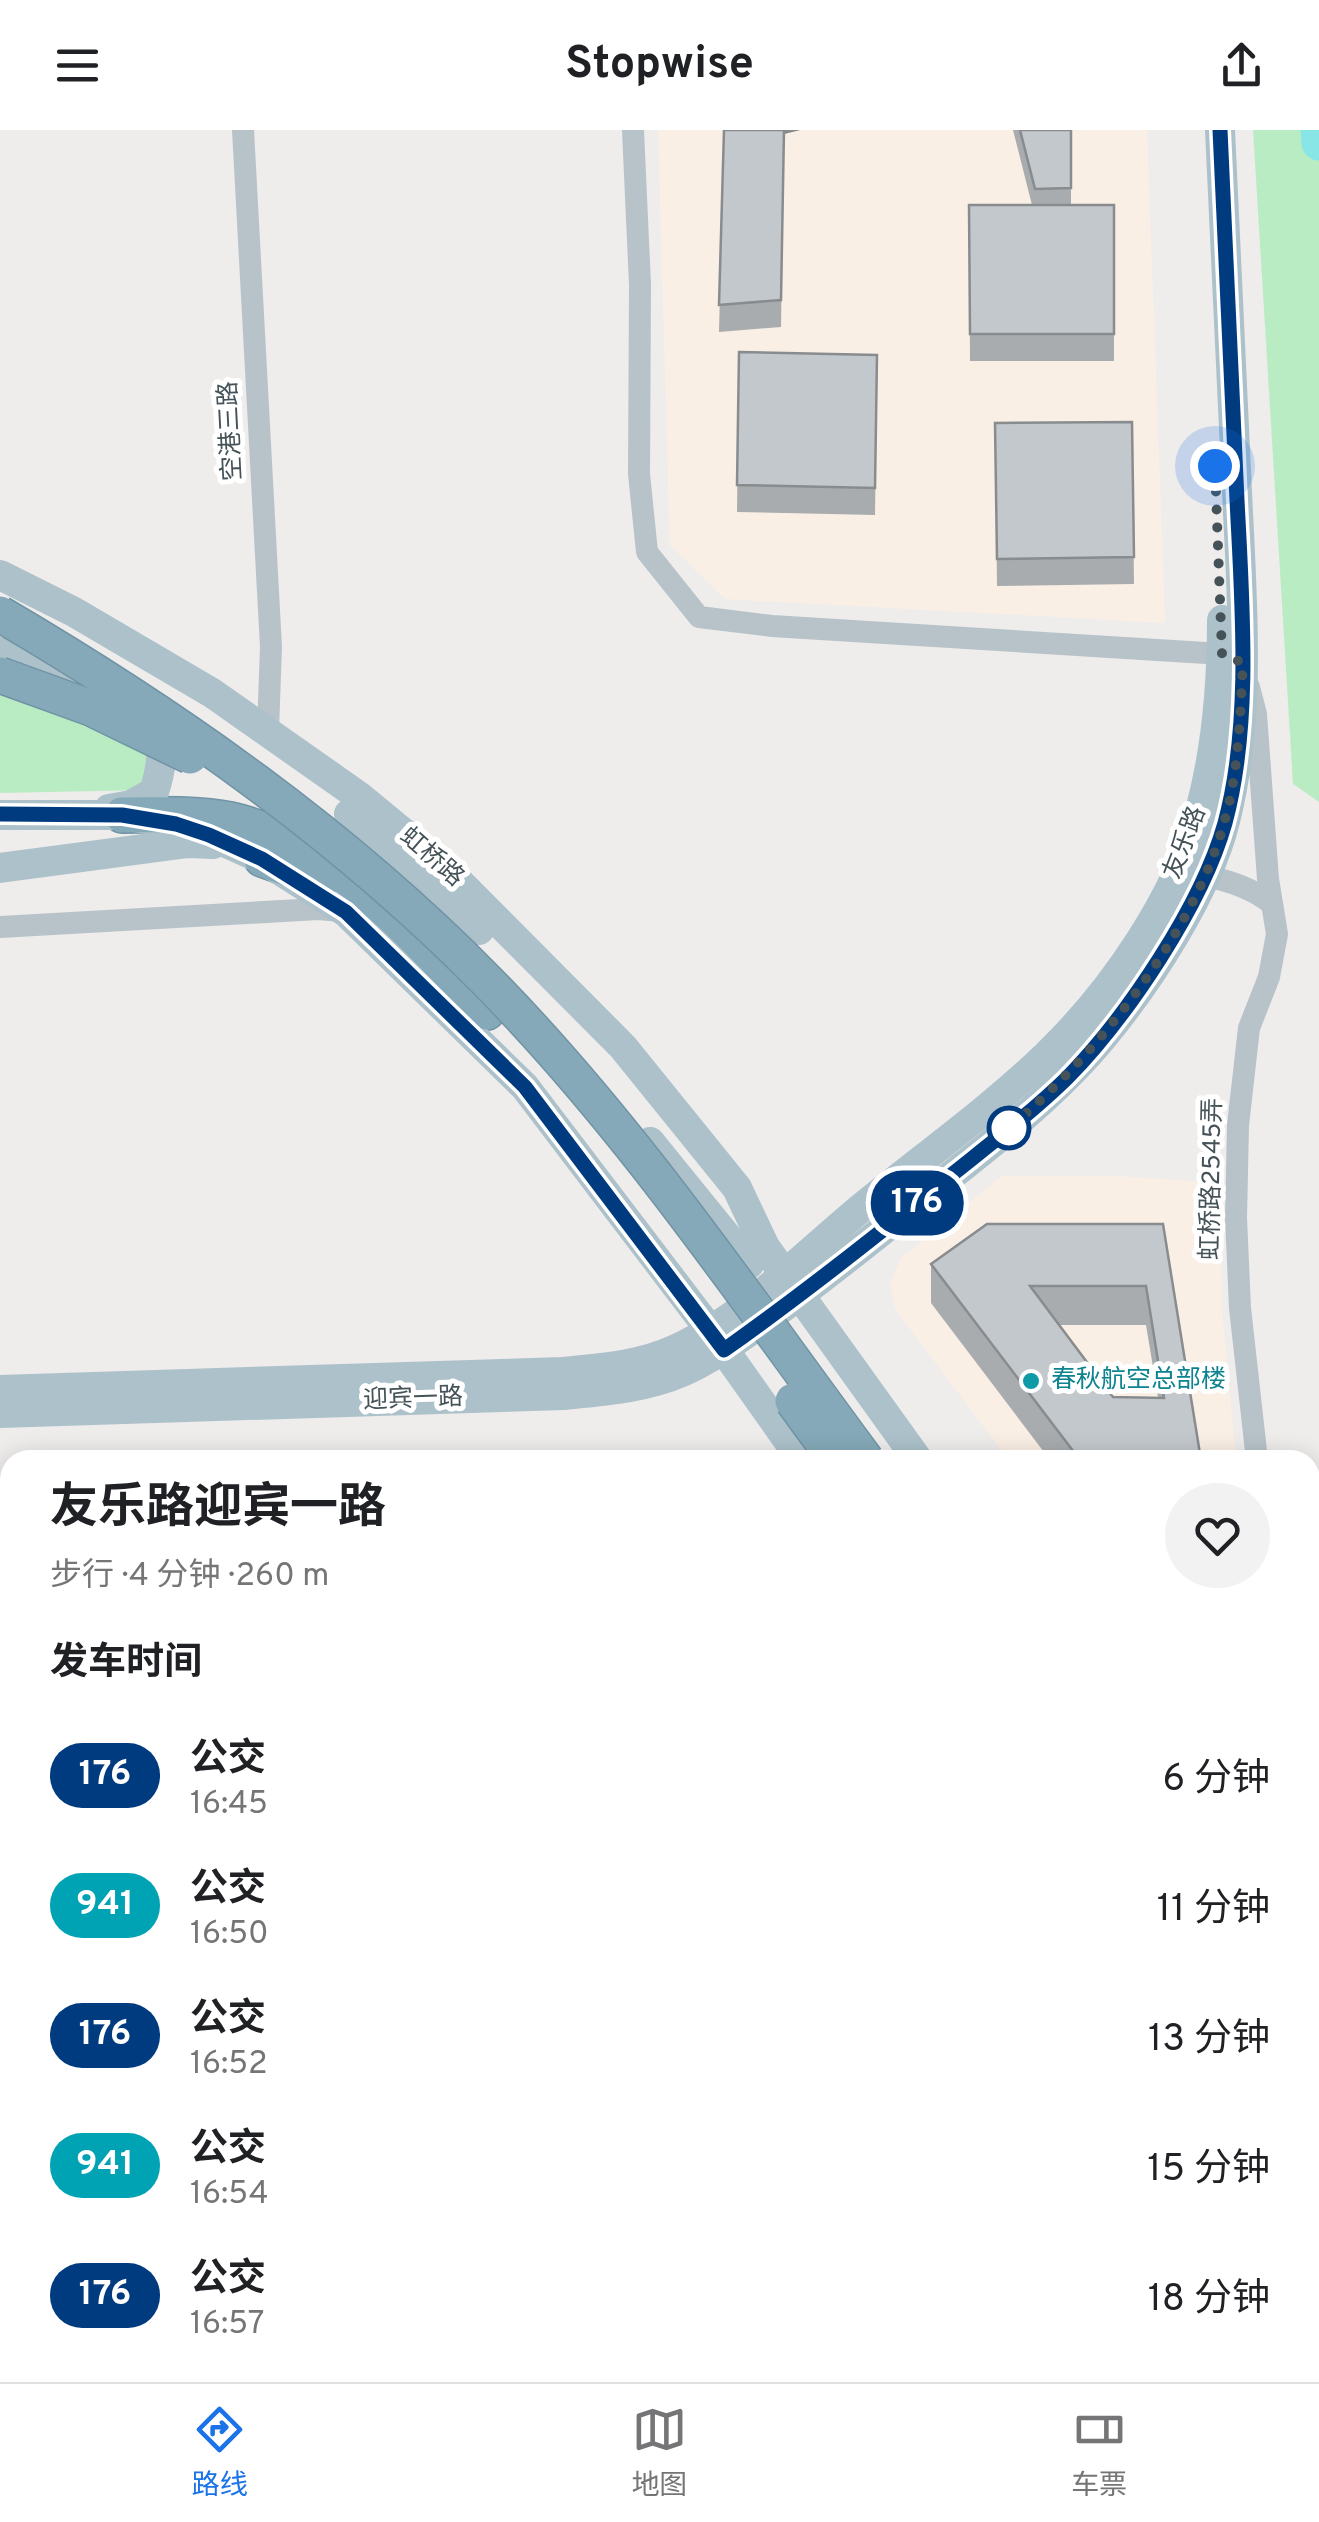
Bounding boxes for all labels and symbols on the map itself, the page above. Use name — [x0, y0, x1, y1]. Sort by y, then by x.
street label: 空港三路 — [213, 380, 251, 482]
your location — [1190, 441, 1240, 491]
street label: 友乐路 — [1158, 802, 1214, 884]
street label: 虹桥路 — [392, 821, 470, 895]
street label: 虹桥路2545弄 — [1196, 1098, 1230, 1260]
unlabelled marker — [988, 1107, 1030, 1149]
line badge: 176 — [860, 1170, 974, 1236]
place label: 春秋航空总部楼 — [1051, 1365, 1226, 1397]
marker: 春秋航空总部楼 — [1020, 1370, 1042, 1392]
street label: 迎宾一路 — [362, 1382, 464, 1418]

